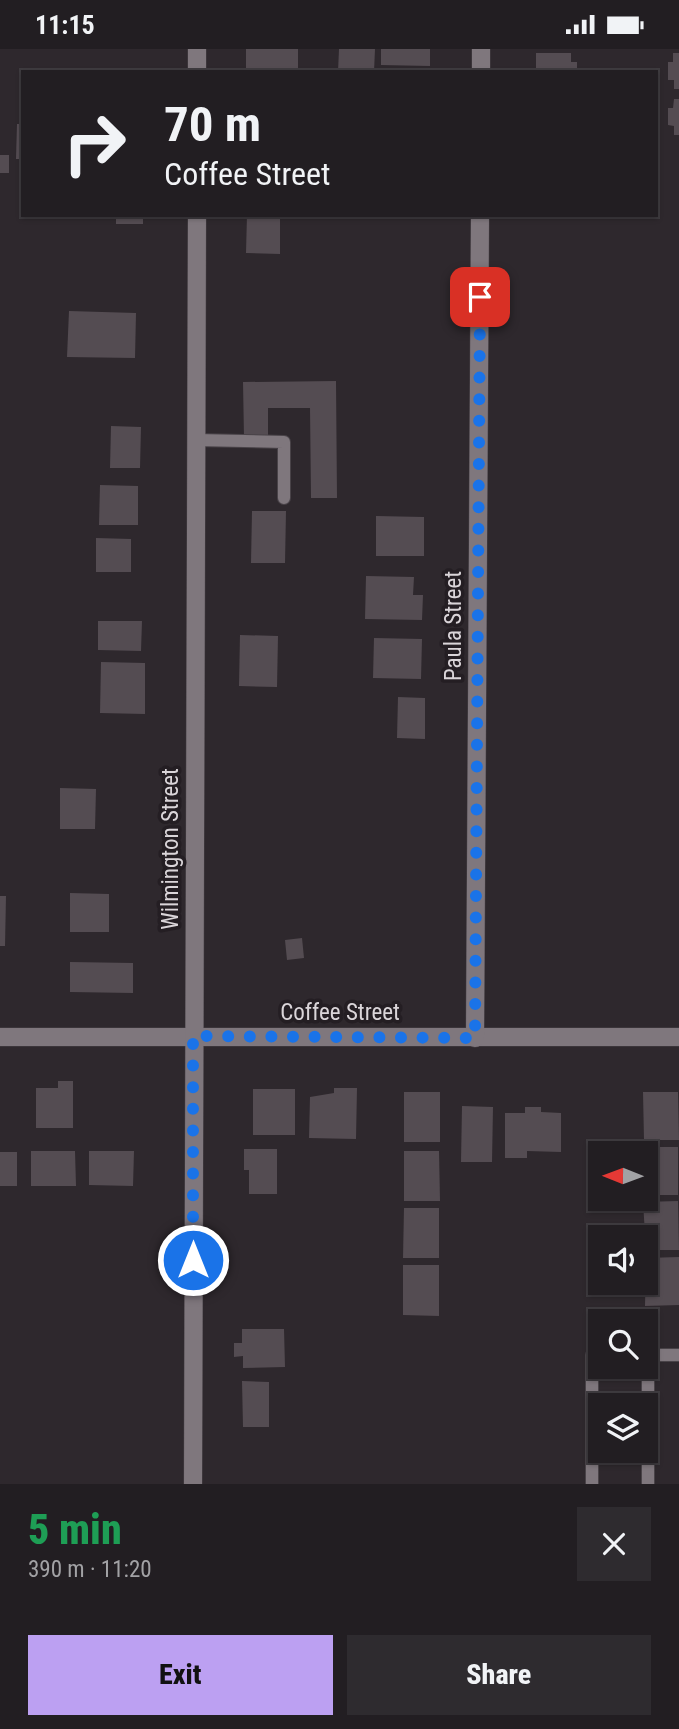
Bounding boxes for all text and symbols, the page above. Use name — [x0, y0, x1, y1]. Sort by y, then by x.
text: 11:15 — [35, 10, 95, 40]
text: 70 m — [164, 96, 261, 153]
icon: right — [49, 98, 140, 189]
text: Coffee Street — [164, 155, 330, 193]
pin — [450, 267, 510, 327]
icon: arrive — [461, 278, 499, 316]
street label: Paula Street — [440, 571, 467, 681]
street label: Wilmington Street — [157, 768, 184, 930]
street label: Coffee Street — [280, 999, 400, 1026]
north arrow — [588, 1141, 658, 1211]
map controls — [588, 1141, 658, 1463]
position arrow — [156, 1223, 230, 1297]
button: sound — [588, 1225, 658, 1295]
button: search — [588, 1309, 658, 1379]
button: layers — [588, 1393, 658, 1463]
text: 5 min — [28, 1505, 122, 1554]
button: close — [577, 1507, 651, 1581]
text: 390 m · 11:20 — [28, 1556, 152, 1583]
button: Exit — [28, 1635, 333, 1715]
button: Share — [347, 1635, 651, 1715]

